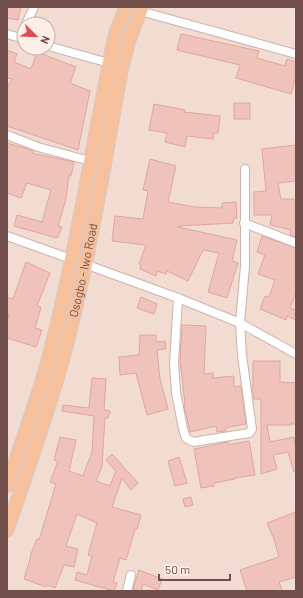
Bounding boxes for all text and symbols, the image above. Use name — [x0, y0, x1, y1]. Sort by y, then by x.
north arrow — [16, 16, 56, 56]
text: N — [38, 34, 53, 46]
street label: Osogbo - Iwo Road — [66, 222, 99, 319]
scale bar — [159, 556, 230, 582]
text: 50 m — [165, 562, 190, 576]

